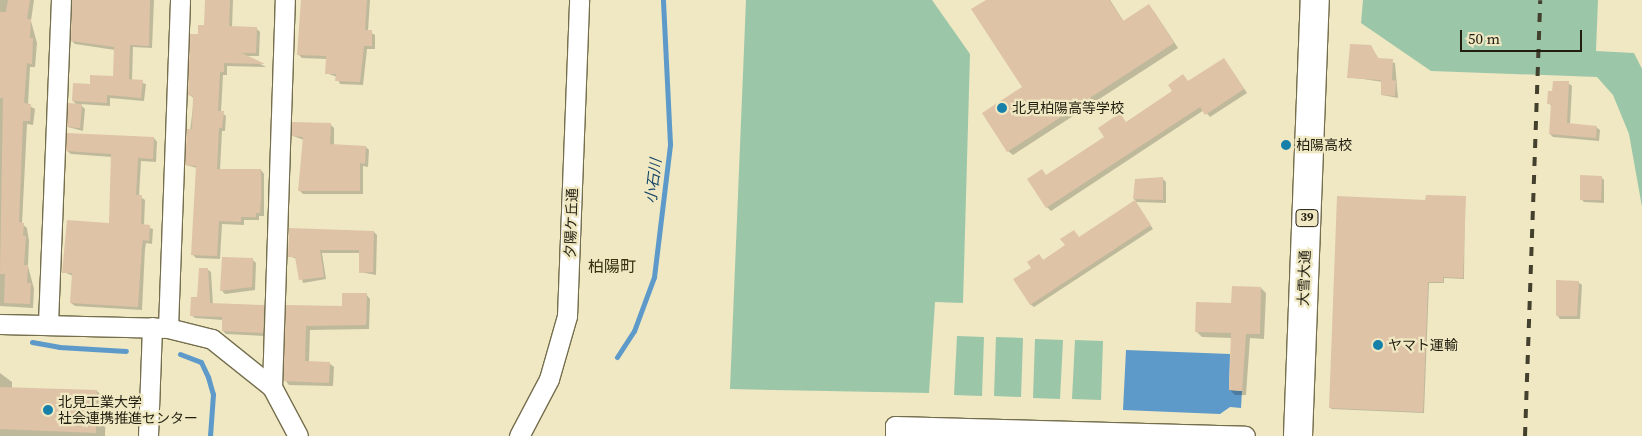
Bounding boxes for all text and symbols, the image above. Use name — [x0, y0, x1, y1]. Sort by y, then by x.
scale bar — [1462, 20, 1584, 52]
text: 50 m — [1468, 28, 1500, 49]
place label: 北見柏陽高等学校 — [1012, 100, 1124, 116]
marker: 北見柏陽高等学校 — [996, 102, 1008, 114]
place label: 柏陽高校 — [1296, 137, 1352, 153]
marker: 柏陽高校 — [1280, 139, 1292, 151]
water label: 小石川 — [641, 158, 665, 204]
street label: 夕陽ケ丘通 — [561, 188, 581, 258]
road number: 39 — [1294, 208, 1320, 228]
street label: 大雪大通 — [1295, 250, 1313, 306]
district label: 柏陽町 — [588, 256, 636, 276]
place label: ヤマト運輸 — [1388, 337, 1458, 353]
marker: ヤマト運輸 — [1372, 339, 1384, 351]
place label: 北見工業大学 社会連携推進センター — [58, 394, 198, 427]
marker: 北見工業大学 社会連携推進センター — [42, 404, 54, 416]

